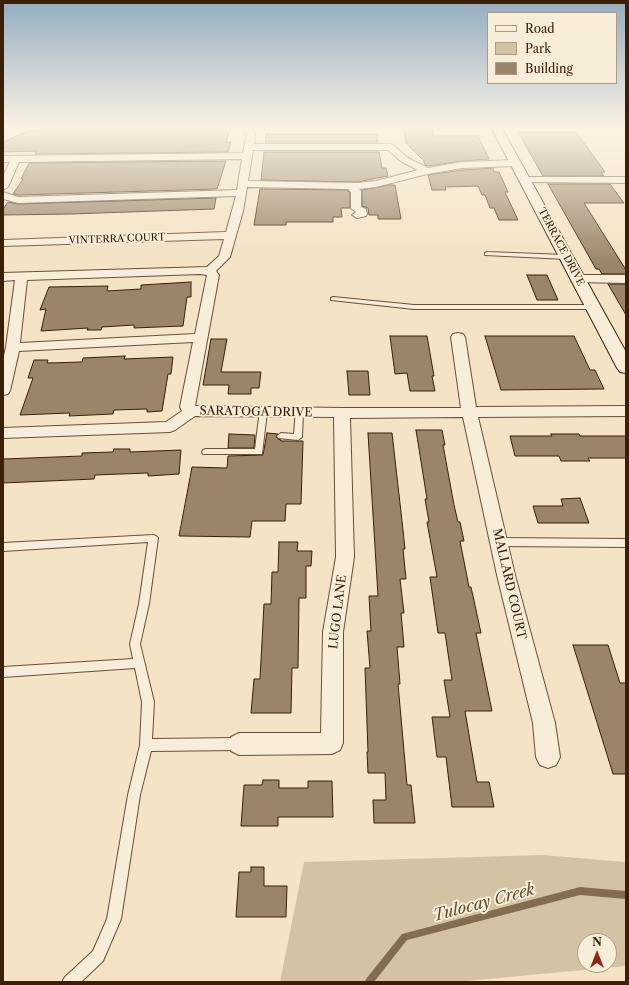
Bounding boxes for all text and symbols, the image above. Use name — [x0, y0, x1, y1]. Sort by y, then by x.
legend — [487, 12, 617, 84]
text: Road — [525, 21, 555, 36]
text: Park — [525, 41, 551, 56]
text: Building — [525, 61, 573, 76]
street label: TERRACE DRIVE — [535, 206, 587, 288]
street label: VINTERRA COURT — [69, 231, 165, 247]
street label: SARATOGA DRIVE — [199, 404, 313, 420]
street label: MALLARD COURT — [489, 527, 529, 641]
street label: LUGO LANE — [326, 574, 350, 650]
water label: Tulocay Creek — [431, 880, 537, 926]
north arrow — [577, 933, 617, 973]
text: N — [592, 935, 602, 949]

